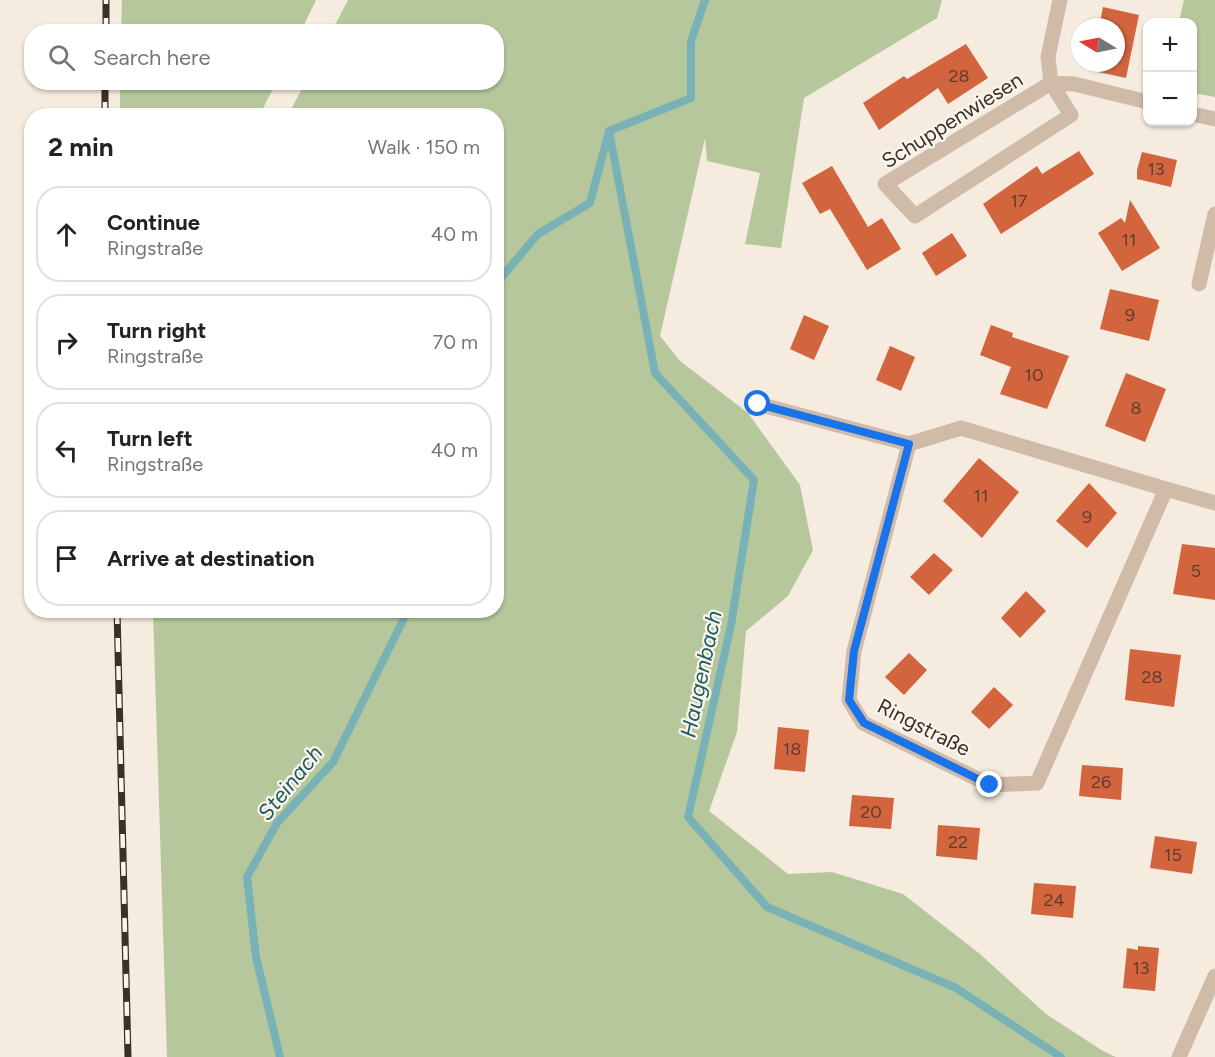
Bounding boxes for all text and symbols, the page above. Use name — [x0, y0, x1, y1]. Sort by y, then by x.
north arrow — [1071, 18, 1125, 72]
map controls — [1143, 18, 1197, 126]
button: + — [1143, 18, 1197, 72]
search box — [24, 24, 504, 90]
icon: search — [45, 41, 78, 74]
text: Search here — [93, 44, 211, 71]
house number: 28 — [948, 65, 970, 87]
street label: Schuppenwiesen — [877, 67, 1027, 173]
button: − — [1143, 72, 1197, 126]
text: 2 min — [48, 131, 114, 163]
text: Walk · 150 m — [368, 135, 480, 159]
house number: 13 — [1147, 158, 1165, 180]
house number: 17 — [1010, 190, 1028, 212]
text: Continue — [107, 209, 200, 236]
icon: ahead — [50, 218, 83, 251]
text: 40 m — [431, 222, 478, 246]
house number: 11 — [1122, 229, 1136, 251]
text: Ringstraße — [107, 236, 203, 260]
house number: 9 — [1125, 304, 1135, 326]
text: Turn right — [107, 317, 206, 344]
icon: right — [50, 326, 83, 359]
text: 70 m — [432, 330, 478, 354]
text: Ringstraße — [107, 344, 203, 368]
house number: 10 — [1025, 364, 1043, 386]
route start — [744, 390, 770, 416]
house number: 8 — [1130, 397, 1142, 419]
text: Turn left — [107, 425, 193, 452]
icon: left — [50, 434, 83, 467]
text: 40 m — [431, 438, 478, 462]
text: Ringstraße — [107, 452, 203, 476]
house number: 11 — [974, 485, 988, 507]
house number: 9 — [1082, 506, 1092, 528]
icon: arrive — [50, 542, 83, 575]
text: Arrive at destination — [107, 545, 315, 572]
house number: 5 — [1191, 560, 1201, 582]
water label: Haugenbach — [674, 608, 728, 740]
house number: 28 — [1141, 666, 1163, 688]
street label: Ringstraße — [873, 693, 975, 761]
house number: 18 — [783, 738, 801, 760]
water label: Steinach — [252, 740, 328, 826]
route end — [976, 771, 1002, 797]
house number: 26 — [1091, 771, 1111, 793]
house number: 20 — [860, 801, 882, 823]
house number: 22 — [948, 831, 968, 853]
house number: 15 — [1164, 844, 1182, 866]
house number: 24 — [1043, 889, 1065, 911]
house number: 13 — [1132, 957, 1150, 979]

